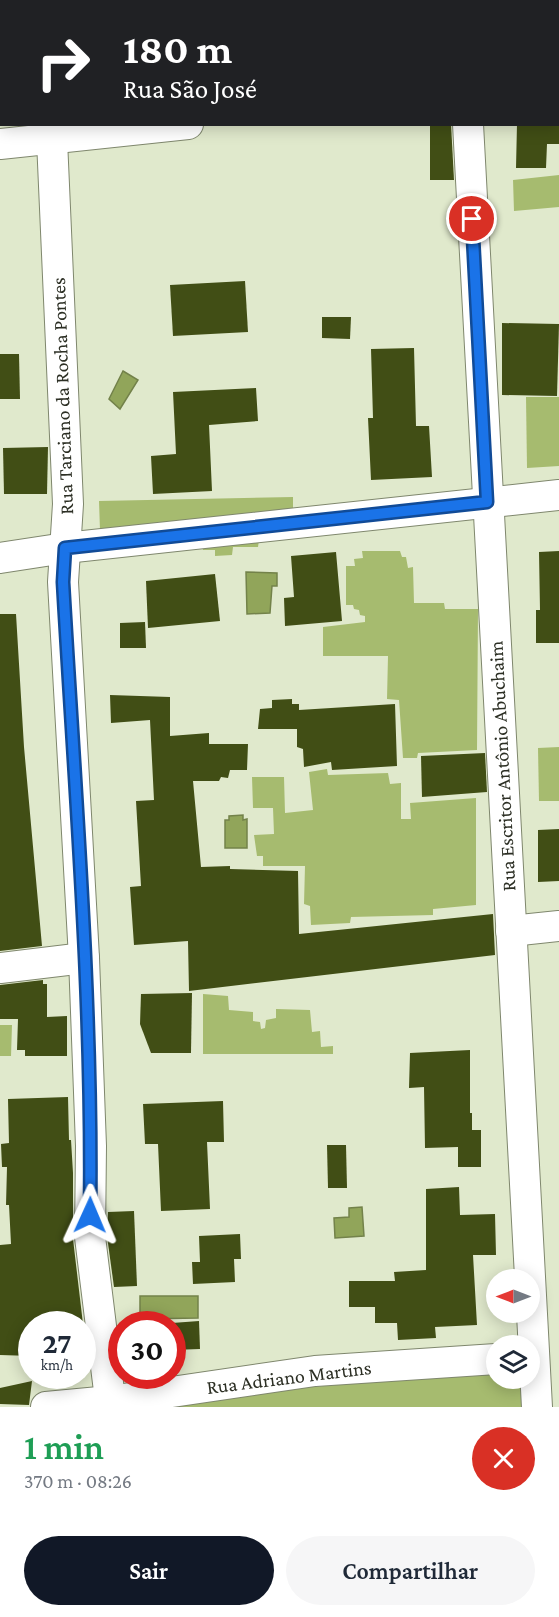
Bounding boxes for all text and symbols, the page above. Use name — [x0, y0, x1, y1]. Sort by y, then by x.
icon: right — [24, 24, 102, 102]
text: 180 m — [123, 25, 232, 72]
text: Rua São José — [123, 74, 257, 104]
pin — [446, 193, 497, 244]
icon: arrive — [455, 202, 488, 235]
street label: Rua Tarciano da Rocha Pontes — [47, 277, 77, 515]
street label: Rua Escritor Antônio Abuchaim — [484, 640, 520, 892]
position arrow — [58, 1183, 122, 1247]
north arrow — [486, 1269, 540, 1323]
map controls — [486, 1269, 540, 1389]
speed limit sign: 30 — [108, 1311, 186, 1389]
text: 27 — [42, 1326, 72, 1359]
button: layers — [486, 1335, 540, 1389]
street label: Rua Adriano Martins — [205, 1356, 373, 1398]
text: km/h — [41, 1357, 73, 1373]
text: 1 min — [24, 1427, 104, 1467]
button: close — [472, 1427, 535, 1490]
text: 370 m · 08:26 — [24, 1470, 132, 1492]
button: Sair — [24, 1536, 274, 1605]
button: Compartilhar — [286, 1536, 535, 1605]

